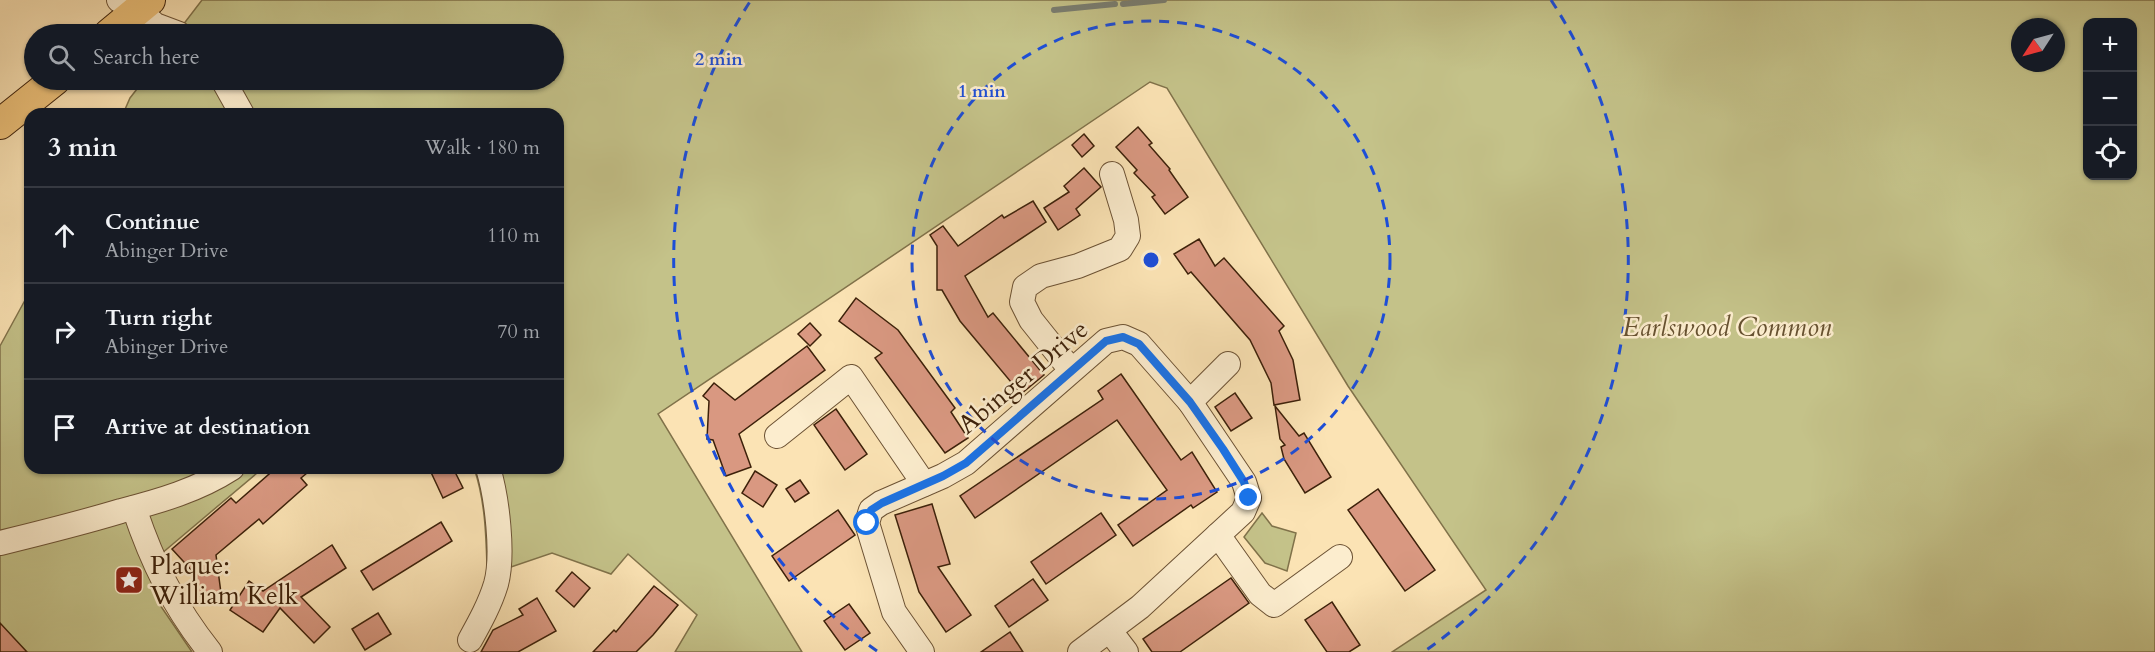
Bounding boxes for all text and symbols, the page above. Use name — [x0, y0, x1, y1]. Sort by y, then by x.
north arrow — [2011, 18, 2065, 72]
map controls — [2083, 18, 2137, 180]
button: + — [2083, 18, 2137, 72]
search box — [24, 24, 564, 90]
icon: search — [45, 41, 78, 74]
text: Search here — [93, 42, 200, 72]
text: 2 min — [695, 47, 743, 72]
button: − — [2083, 72, 2137, 126]
text: 1 min — [958, 79, 1006, 104]
button: locate — [2083, 126, 2137, 180]
text: 3 min — [48, 130, 117, 165]
text: Walk · 180 m — [425, 134, 540, 161]
text: Continue — [105, 207, 200, 237]
icon: ahead — [48, 219, 81, 252]
text: 110 m — [487, 222, 540, 249]
text: Abinger Drive — [105, 237, 228, 264]
centre of rings — [1141, 250, 1161, 270]
text: Turn right — [105, 303, 212, 333]
park label: Earlswood Common — [1623, 310, 1832, 345]
street label: Abinger Drive — [950, 312, 1096, 442]
icon: right — [48, 315, 81, 348]
text: 70 m — [497, 318, 540, 345]
text: Abinger Drive — [105, 333, 228, 360]
icon: arrive — [48, 411, 81, 444]
text: Arrive at destination — [105, 412, 310, 442]
route end — [1235, 484, 1261, 510]
route start — [853, 509, 879, 535]
place label: Plaque: William Kelk — [149, 548, 299, 613]
place icon: Plaque: William Kelk — [113, 564, 145, 596]

